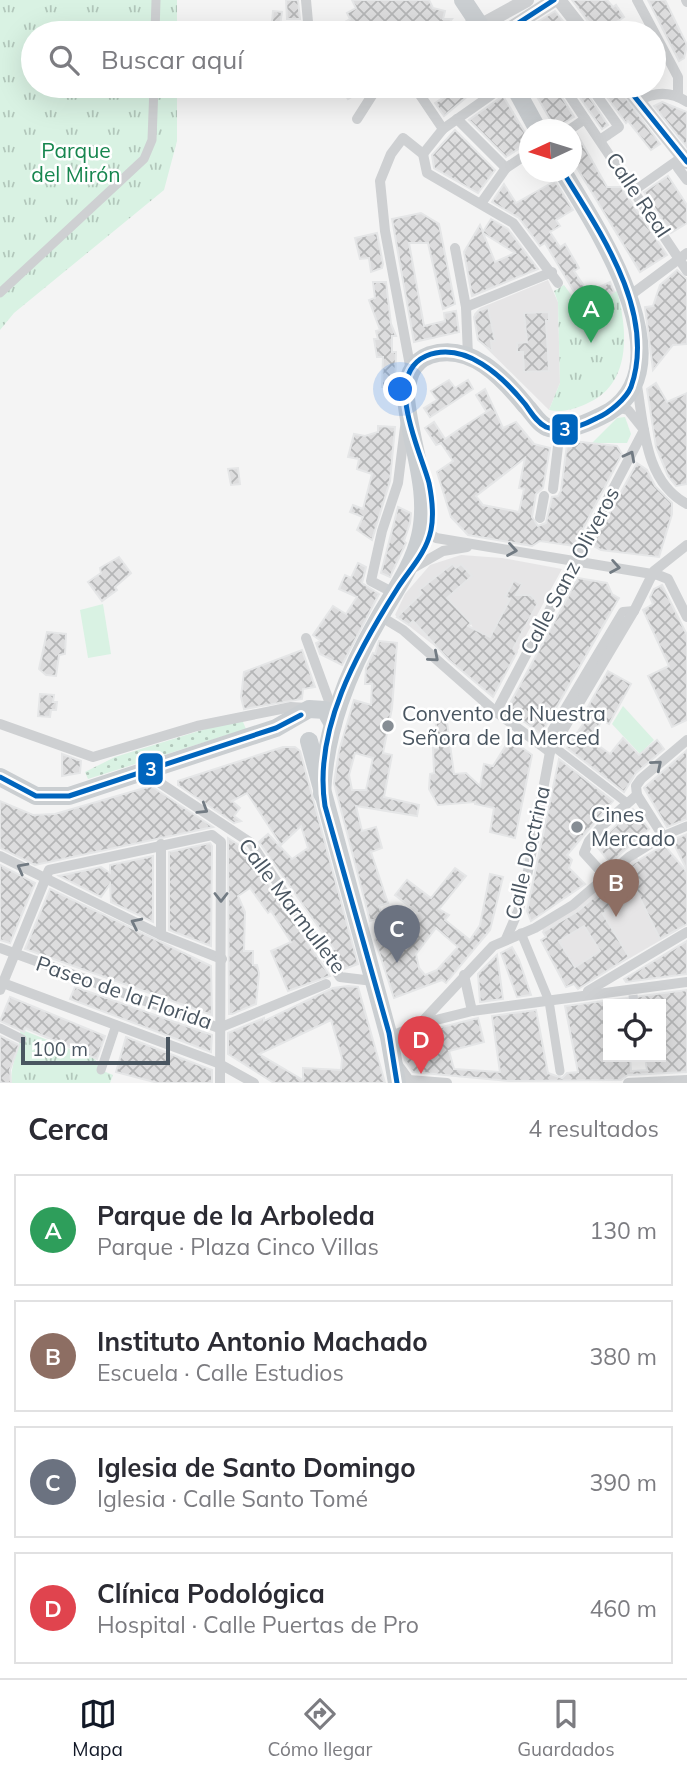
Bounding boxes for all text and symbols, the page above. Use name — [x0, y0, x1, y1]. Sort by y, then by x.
search box — [21, 21, 666, 98]
icon: search — [45, 41, 83, 79]
text: Buscar aquí — [101, 43, 244, 76]
north arrow — [519, 119, 582, 182]
park label: Parque del Mirón — [31, 137, 121, 187]
street label: Calle Real — [601, 147, 677, 242]
pin: A — [568, 285, 614, 343]
your location — [383, 372, 417, 406]
line badge: 3 — [551, 413, 579, 446]
text: 3 — [559, 417, 571, 441]
one-way arrow — [622, 451, 636, 464]
street label: Calle Sanz Oliveros — [514, 482, 624, 659]
one-way arrow — [506, 542, 518, 557]
one-way arrow — [608, 559, 620, 574]
one-way arrow — [426, 649, 439, 662]
place label: Convento de Nuestra Señora de la Merced — [402, 700, 606, 750]
marker: Convento de Nuestra Señora de la Merced — [380, 718, 396, 734]
line badge: 3 — [137, 752, 164, 786]
text: 3 — [145, 757, 157, 781]
one-way arrow — [649, 761, 662, 773]
street label: Calle Doctrina — [499, 783, 555, 922]
one-way arrow — [195, 801, 208, 814]
place label: Cines Mercado — [591, 801, 675, 851]
marker: Cines Mercado — [569, 819, 585, 835]
street label: Calle Marmullete — [234, 833, 352, 978]
pin: B — [593, 859, 639, 917]
one-way arrow — [17, 862, 29, 876]
one-way arrow — [213, 892, 229, 903]
pin: C — [374, 905, 420, 963]
one-way arrow — [131, 918, 143, 932]
street label: Paseo de la Florida — [33, 950, 216, 1034]
map controls — [603, 999, 666, 1062]
button: locate — [603, 999, 666, 1062]
pin: D — [398, 1016, 444, 1074]
scale bar — [21, 1034, 170, 1066]
text: 100 m — [32, 1037, 88, 1061]
text: Cerca — [28, 1110, 109, 1148]
text: 4 resultados — [528, 1114, 659, 1143]
text: Parque de la Arboleda — [97, 1199, 375, 1232]
text: A — [44, 1216, 62, 1245]
text: 130 m — [589, 1216, 657, 1245]
text: Parque · Plaza Cinco Villas — [97, 1232, 379, 1261]
text: Instituto Antonio Machado — [97, 1325, 428, 1358]
text: B — [45, 1342, 61, 1371]
text: 380 m — [589, 1342, 657, 1371]
text: Escuela · Calle Estudios — [97, 1358, 344, 1387]
text: Iglesia de Santo Domingo — [97, 1451, 416, 1484]
text: C — [45, 1468, 61, 1497]
text: 390 m — [589, 1468, 657, 1497]
text: Iglesia · Calle Santo Tomé — [97, 1484, 368, 1513]
text: Clínica Podológica — [97, 1577, 325, 1610]
text: D — [44, 1594, 62, 1623]
text: 460 m — [589, 1594, 657, 1623]
text: Hospital · Calle Puertas de Pro — [97, 1610, 419, 1639]
tab: Mapa — [72, 1695, 123, 1761]
tab: Cómo llegar — [268, 1695, 372, 1761]
tab: Guardados — [517, 1695, 615, 1761]

